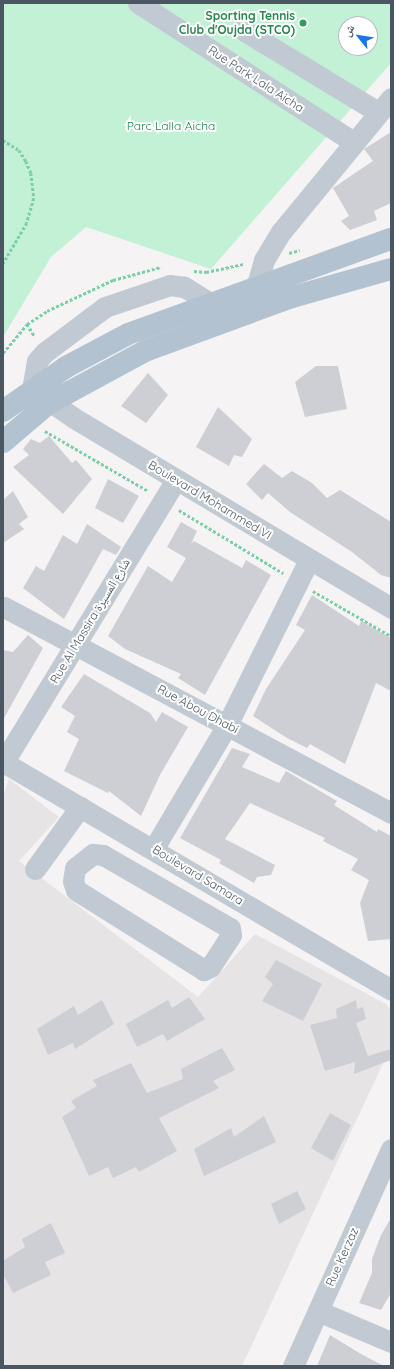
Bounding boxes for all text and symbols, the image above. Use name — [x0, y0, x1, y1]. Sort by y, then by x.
place label: Sporting Tennis Club d'Oujda (STCO) — [179, 9, 295, 37]
north arrow — [338, 16, 378, 56]
marker: Sporting Tennis Club d'Oujda (STCO) — [298, 18, 308, 28]
text: ش — [339, 22, 357, 39]
street label: Rue Park Lala Aicha — [205, 43, 307, 115]
park label: Parc Lalla Aicha — [127, 119, 215, 133]
street label: Boulevard Mohammed VI — [146, 457, 274, 543]
street label: Rue Al Massira شارع المسيرة — [47, 556, 133, 686]
street label: Rue Abou Dhabi — [155, 682, 241, 736]
street label: Boulevard Samara — [150, 842, 246, 908]
street label: Rue Kerzaz — [323, 1225, 361, 1289]

